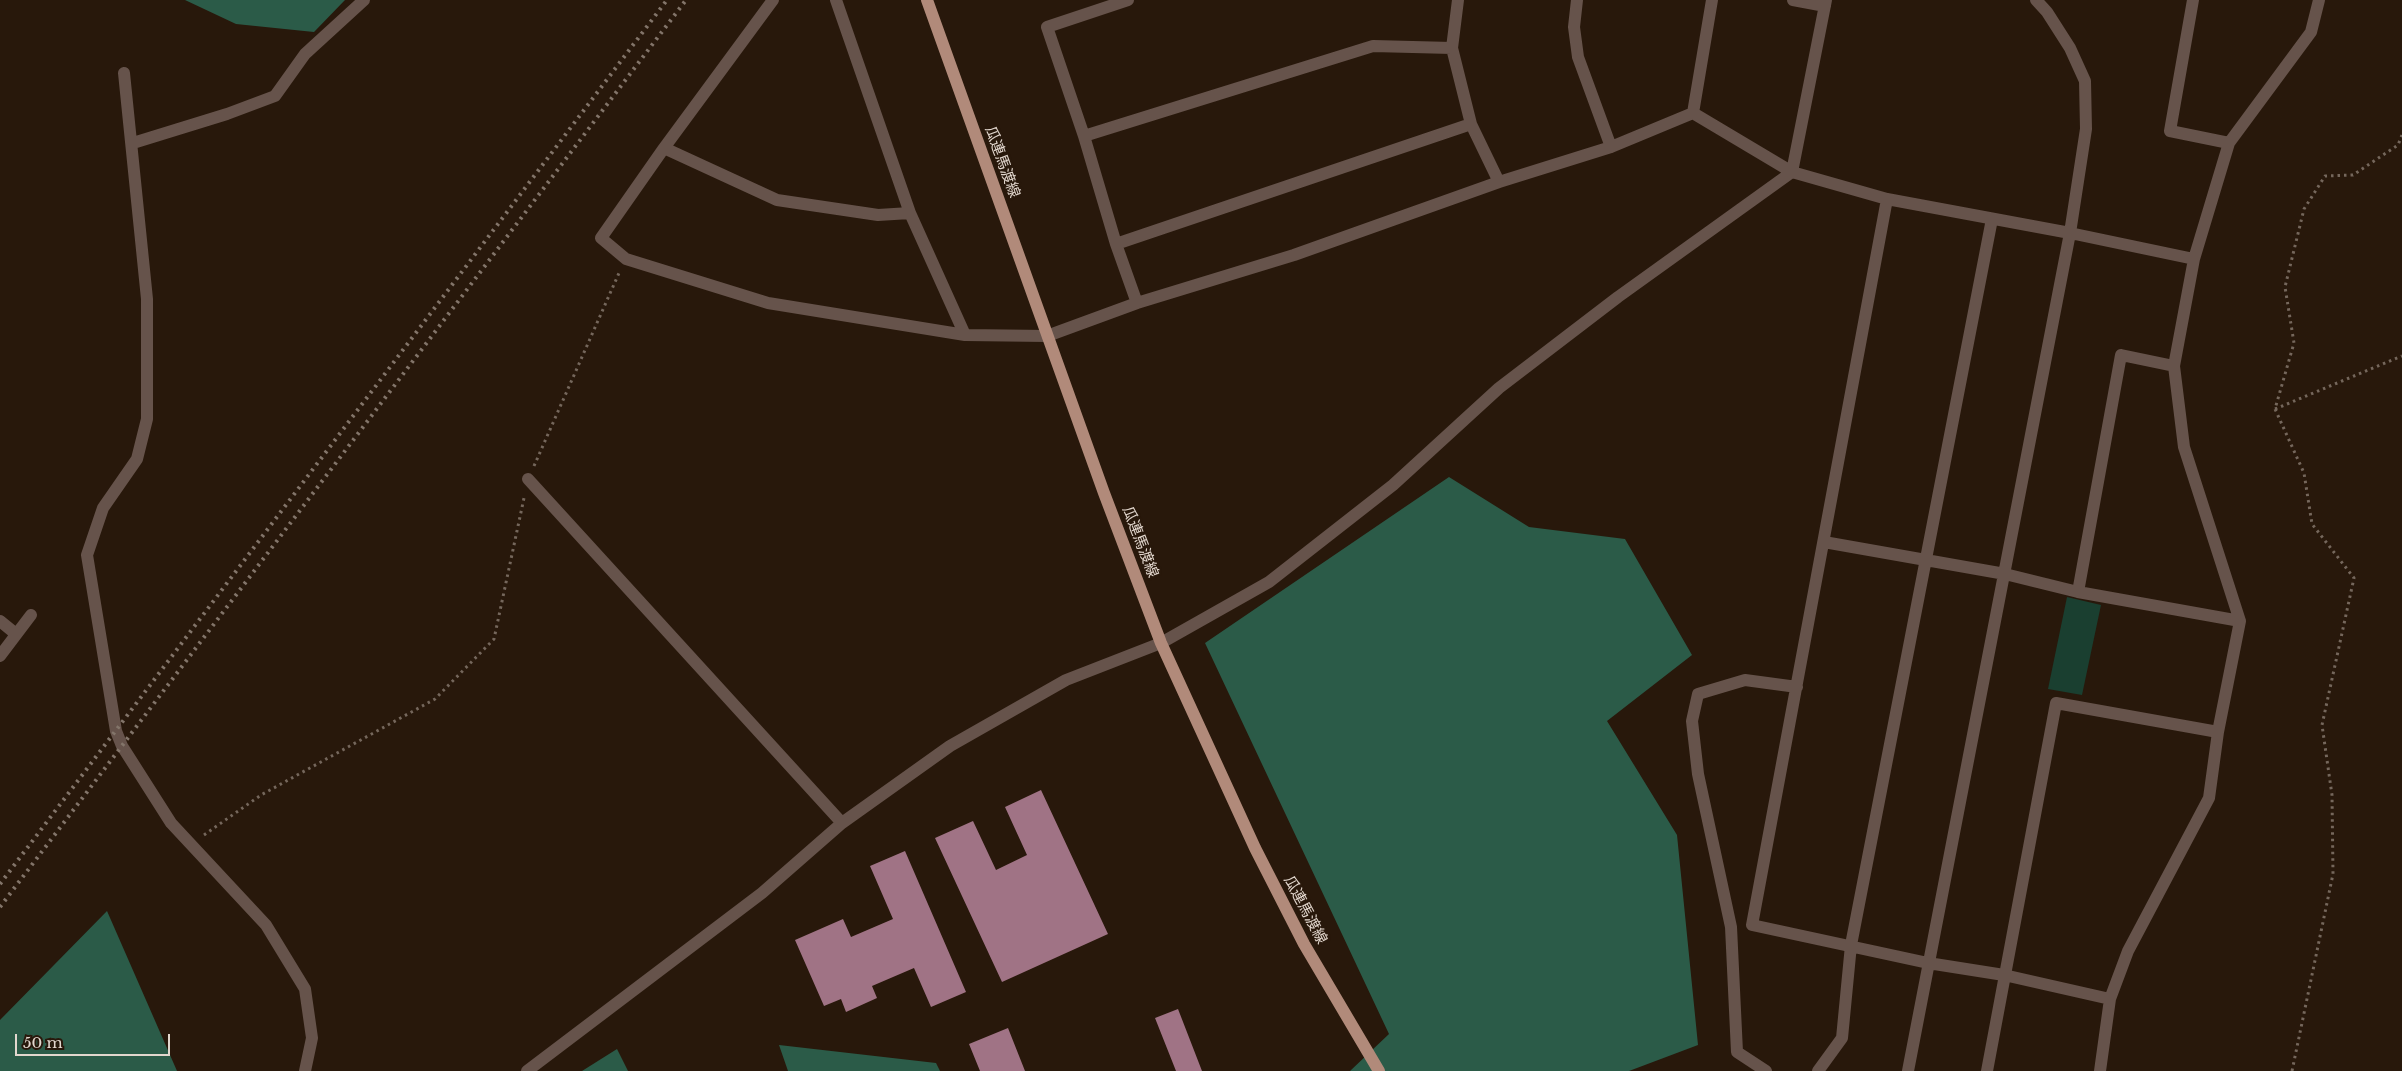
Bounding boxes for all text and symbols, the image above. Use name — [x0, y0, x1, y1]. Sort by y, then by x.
street label: 瓜連馬渡線 — [981, 124, 1023, 200]
street label: 瓜連馬渡線 — [1118, 504, 1162, 580]
street label: 瓜連馬渡線 — [1279, 873, 1331, 947]
scale bar — [18, 1024, 172, 1056]
text: 50 m — [23, 1033, 63, 1052]

